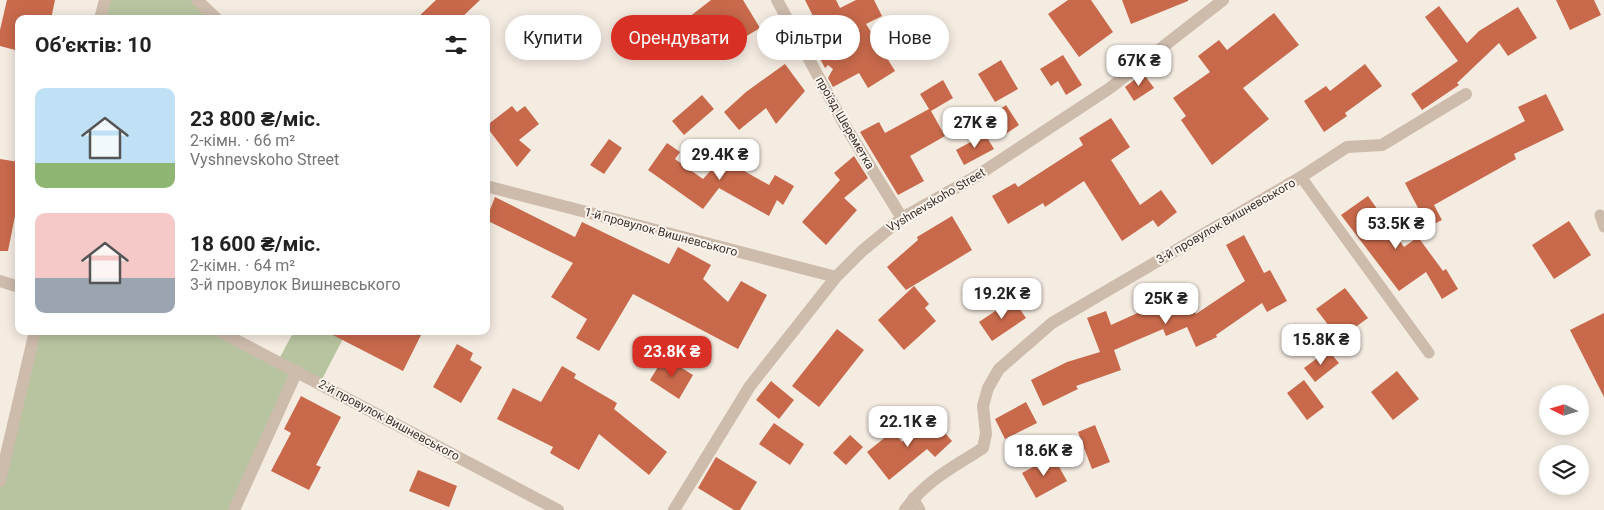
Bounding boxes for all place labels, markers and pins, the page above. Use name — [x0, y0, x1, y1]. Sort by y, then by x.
pin: 67K ₴ — [1104, 44, 1174, 87]
pin: 27K ₴ — [940, 106, 1010, 149]
pin: 29.4K ₴ — [674, 138, 766, 181]
pin: 53.5K ₴ — [1350, 208, 1442, 250]
pin: 19.2K ₴ — [956, 278, 1048, 320]
pin: 25K ₴ — [1131, 282, 1201, 325]
pin: 15.8K ₴ — [1275, 324, 1367, 366]
pin: 23.8K ₴ — [626, 336, 718, 378]
pin: 22.1K ₴ — [862, 406, 954, 448]
pin: 18.6K ₴ — [998, 434, 1090, 477]

